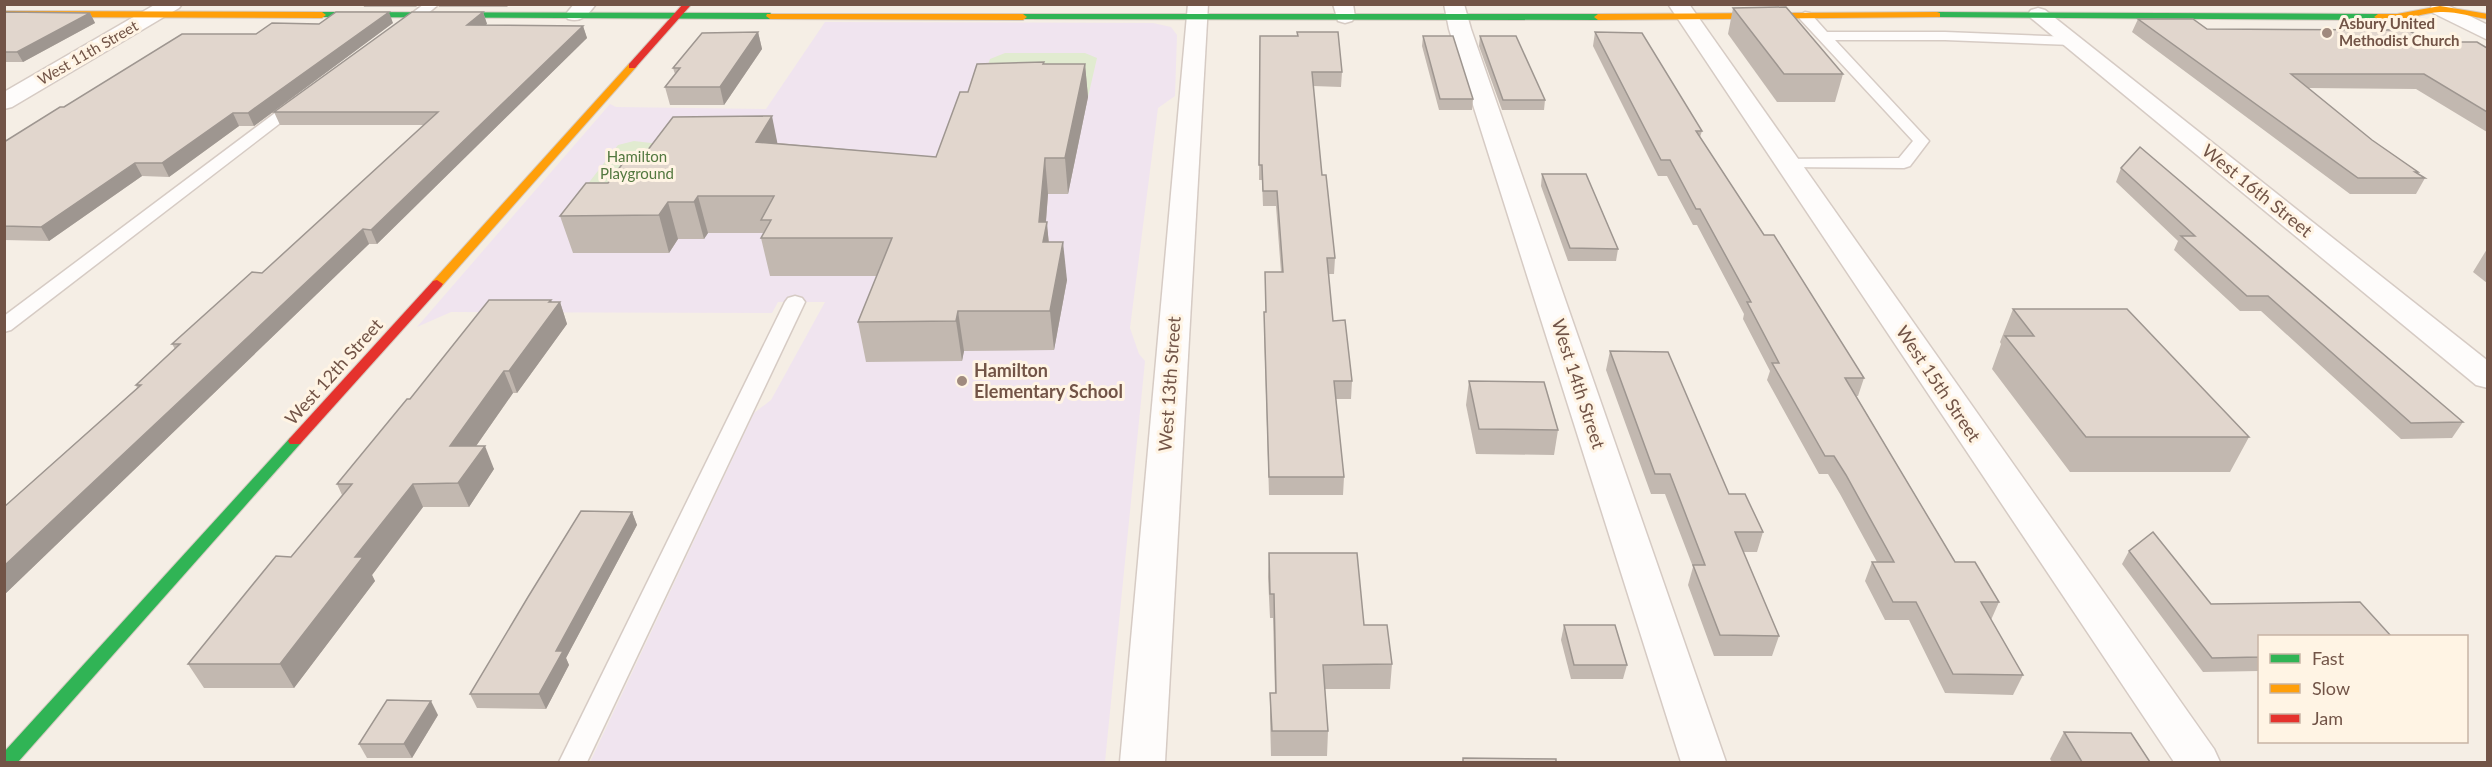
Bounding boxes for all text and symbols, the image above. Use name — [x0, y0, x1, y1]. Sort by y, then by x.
place label: Asbury United Methodist Church — [2338, 14, 2460, 49]
street label: West 11th Street — [34, 16, 141, 88]
marker: Asbury United Methodist Church — [2320, 26, 2334, 40]
street label: West 16th Street — [2198, 139, 2318, 242]
park label: Hamilton Playground — [600, 147, 674, 182]
street label: West 12th Street — [280, 313, 387, 429]
street label: West 13th Street — [1153, 315, 1185, 452]
street label: West 14th Street — [1548, 316, 1610, 452]
street label: West 15th Street — [1892, 321, 1986, 446]
place label: Hamilton Elementary School — [974, 359, 1123, 402]
marker: Hamilton Elementary School — [955, 374, 969, 388]
legend — [2258, 635, 2468, 743]
text: Fast — [2312, 647, 2345, 669]
text: Slow — [2312, 677, 2350, 699]
text: Jam — [2312, 707, 2343, 729]

